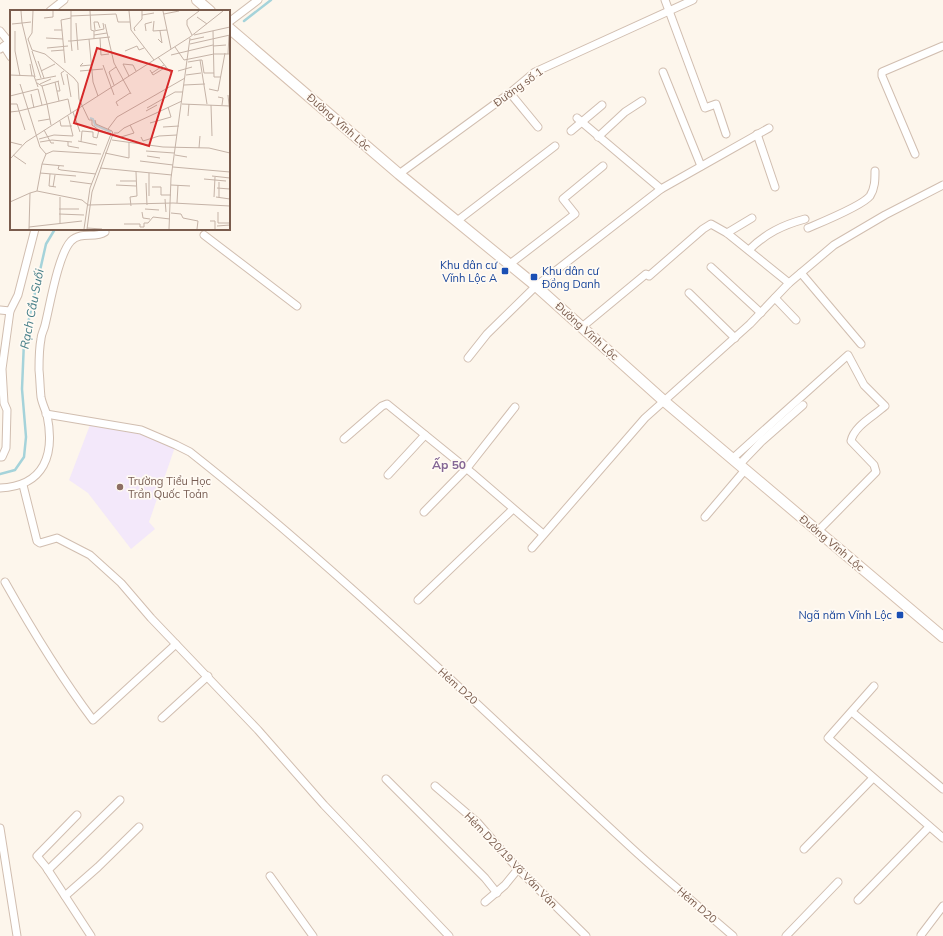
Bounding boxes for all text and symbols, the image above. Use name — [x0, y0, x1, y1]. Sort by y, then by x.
inset map — [10, 10, 230, 230]
street label: Đường số 1 — [490, 64, 546, 110]
street label: Đường Vĩnh Lộc — [304, 90, 374, 154]
place label: Khu dân cư Vĩnh Lộc A — [440, 258, 498, 285]
place label: Khu dân cư Đồng Danh — [542, 264, 600, 291]
marker: Khu dân cư Vĩnh Lộc A — [500, 266, 510, 276]
water label: Rạch Cầu Suối — [16, 267, 47, 350]
marker: Khu dân cư Đồng Danh — [529, 272, 539, 282]
street label: Đường Vĩnh Lộc — [552, 299, 622, 364]
district label: Ấp 50 — [432, 457, 466, 472]
place label: Trường Tiểu Học Trần Quốc Toản — [128, 474, 212, 501]
marker: Trường Tiểu Học Trần Quốc Toản — [115, 482, 125, 492]
street label: Đường Vĩnh Lộc — [797, 512, 868, 575]
place label: Ngã năm Vĩnh Lộc — [798, 608, 893, 622]
marker: Ngã năm Vĩnh Lộc — [895, 610, 905, 620]
street label: Hẻm D20 — [435, 665, 481, 708]
street label: Hẻm D20/19 Võ Văn Vân — [461, 809, 561, 911]
street label: Hẻm D20 — [674, 884, 720, 926]

